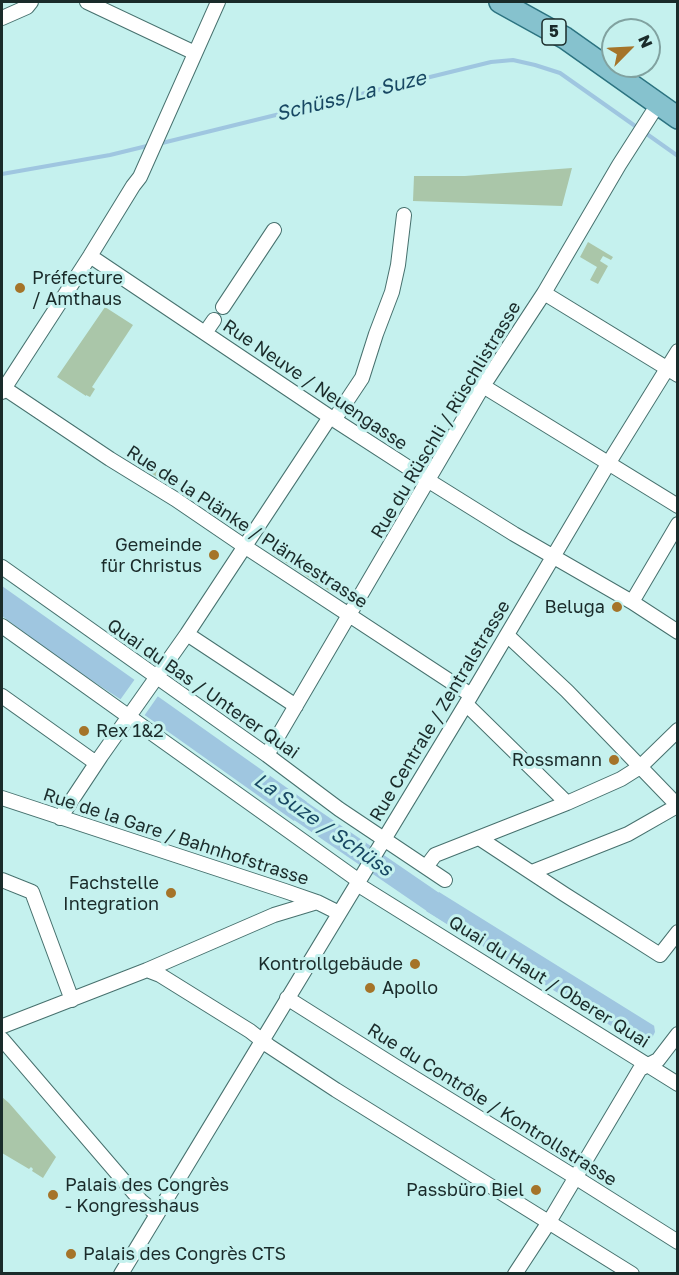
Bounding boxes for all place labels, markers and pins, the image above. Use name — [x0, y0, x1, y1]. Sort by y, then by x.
place label: Préfecture / Amthaus — [32, 267, 123, 310]
marker: Préfecture / Amthaus — [13, 281, 27, 295]
place label: Gemeinde für Christus — [101, 534, 202, 576]
marker: Gemeinde für Christus — [207, 548, 221, 562]
place label: Beluga — [545, 596, 605, 618]
marker: Beluga — [610, 600, 624, 614]
place label: Rex 1&2 — [96, 720, 164, 742]
marker: Rex 1&2 — [77, 724, 91, 738]
place label: Rossmann — [512, 749, 602, 771]
marker: Rossmann — [607, 753, 621, 767]
place label: Fachstelle Integration — [63, 872, 159, 914]
marker: Fachstelle Integration — [164, 886, 178, 900]
place label: Kontrollgebäude — [258, 953, 403, 975]
marker: Kontrollgebäude — [408, 957, 422, 971]
place label: Apollo — [382, 977, 438, 999]
marker: Apollo — [363, 981, 377, 995]
place label: Palais des Congrès - Kongresshaus — [65, 1174, 229, 1216]
place label: Passbüro Biel — [406, 1179, 524, 1201]
marker: Passbüro Biel — [529, 1183, 543, 1197]
marker: Palais des Congrès - Kongresshaus — [46, 1188, 60, 1202]
place label: Palais des Congrès CTS — [83, 1243, 286, 1265]
marker: Palais des Congrès CTS — [64, 1247, 78, 1261]

